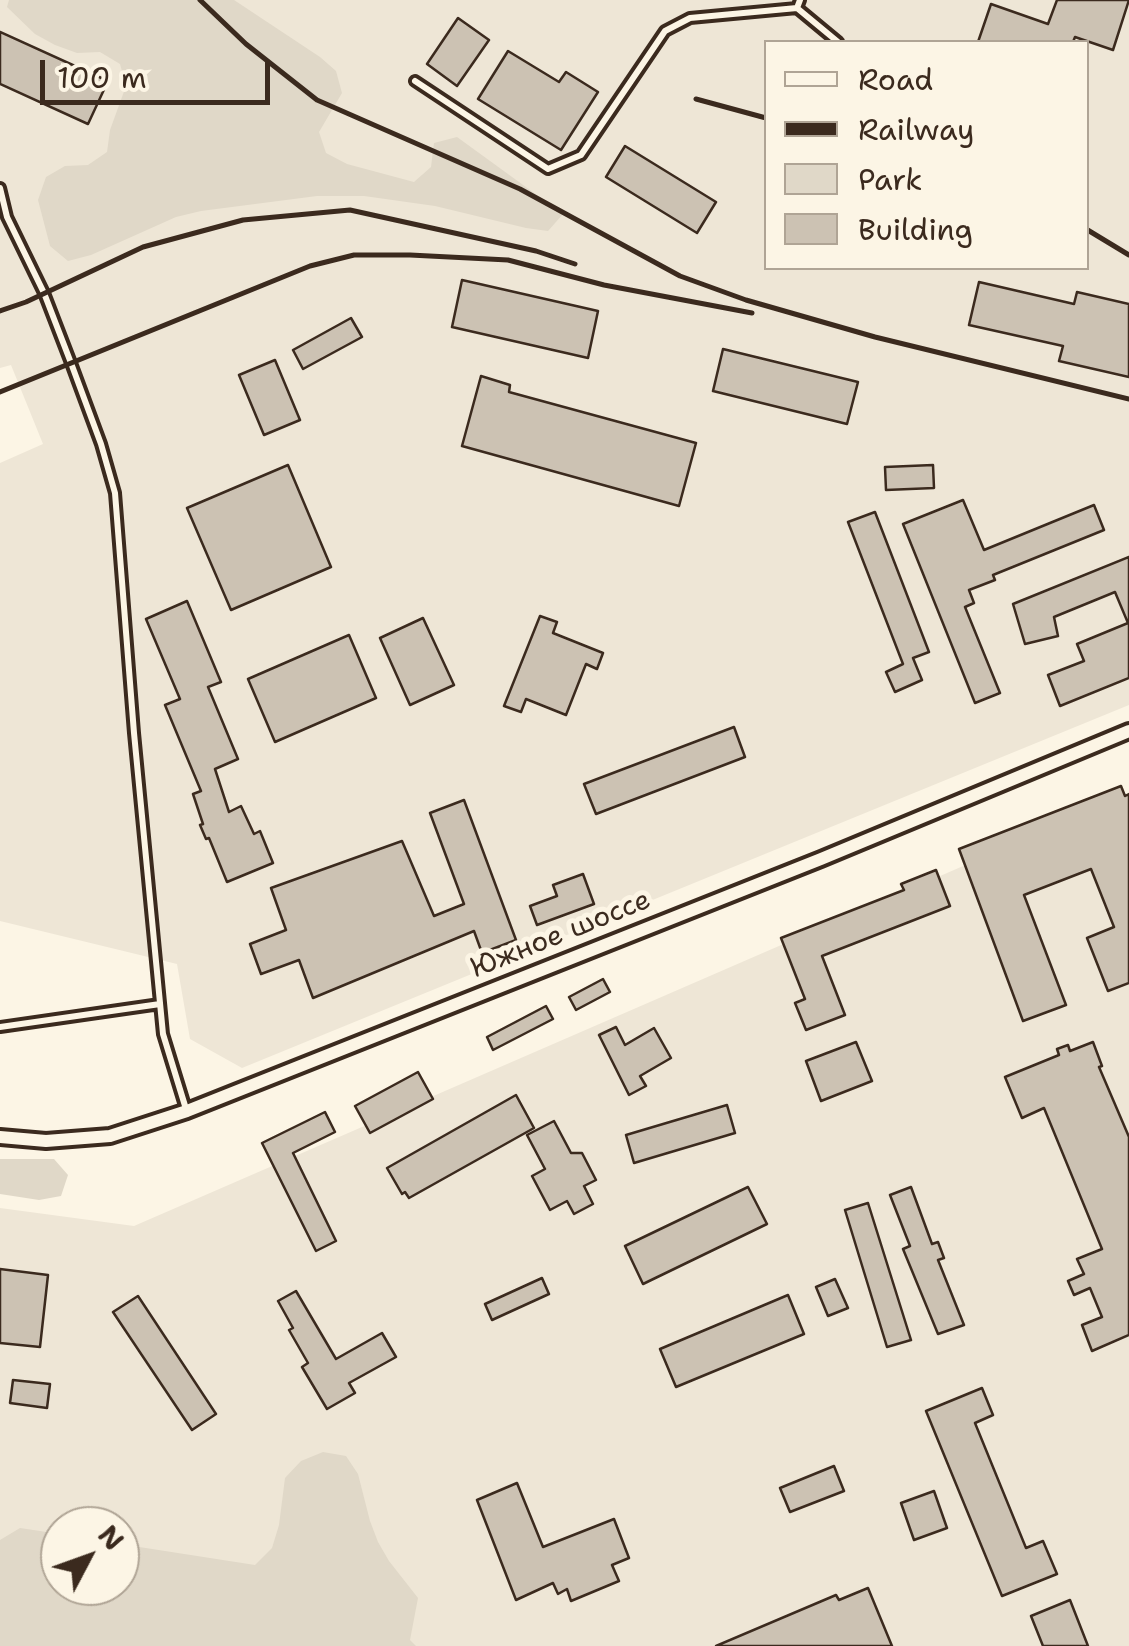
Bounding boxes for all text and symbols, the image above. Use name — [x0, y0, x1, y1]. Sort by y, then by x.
scale bar — [45, 40, 275, 102]
legend — [764, 40, 1089, 270]
text: 100 m — [57, 57, 147, 98]
text: Road — [858, 59, 933, 100]
text: Railway — [858, 109, 974, 150]
text: Park — [858, 159, 922, 200]
text: Building — [858, 209, 973, 250]
street label: Южное шоссе — [466, 884, 656, 986]
north arrow — [40, 1506, 140, 1606]
text: N — [90, 1517, 133, 1558]

